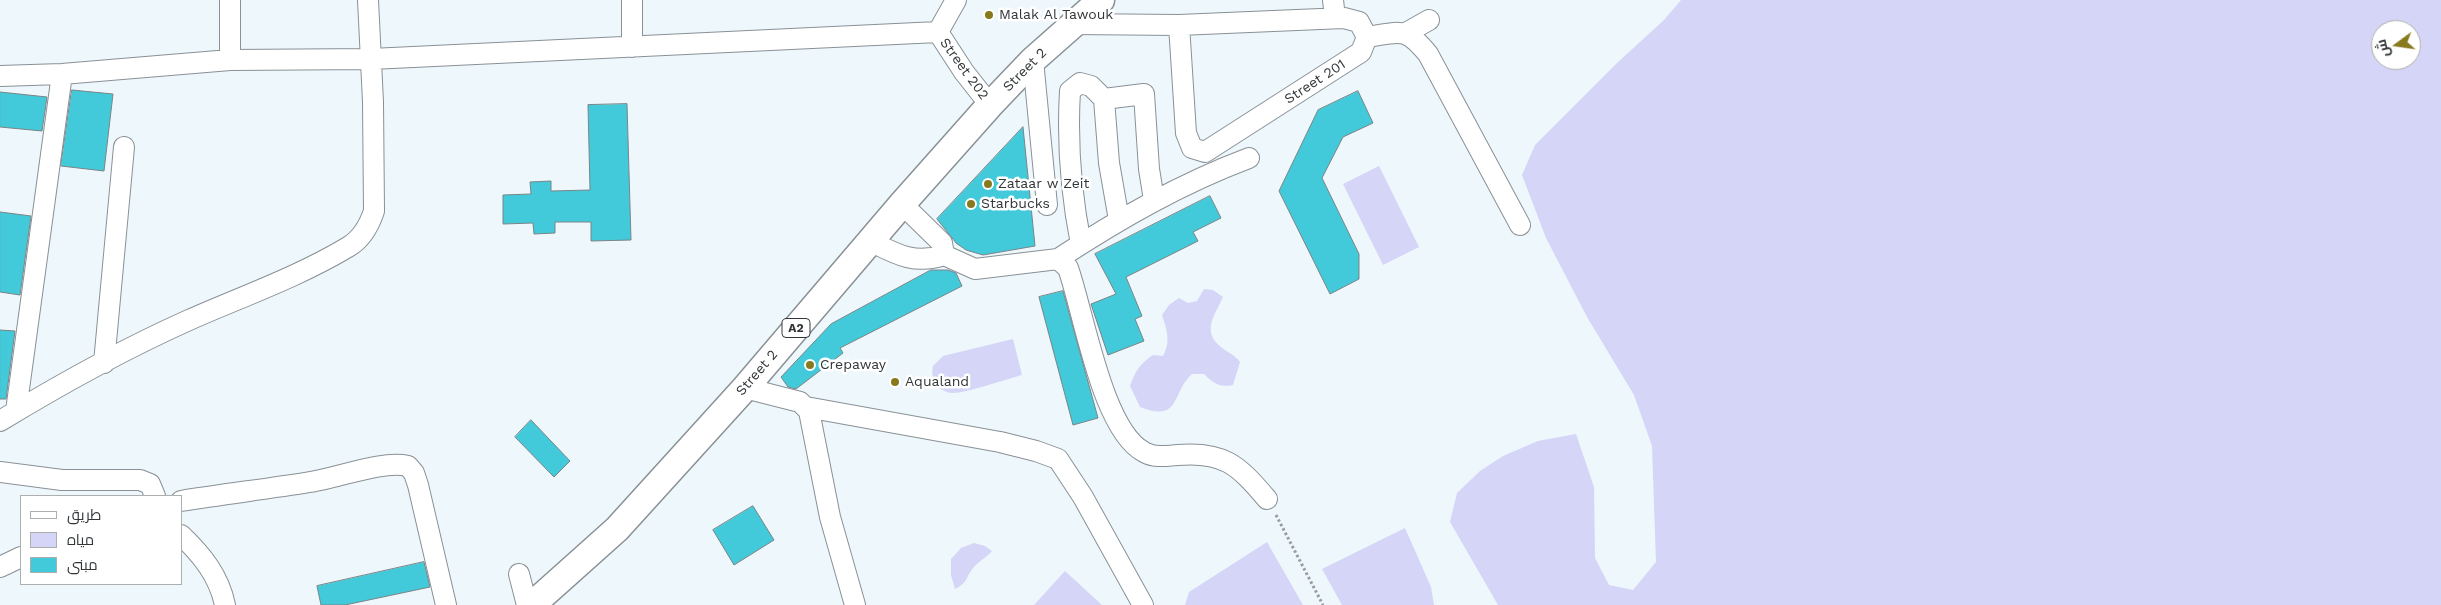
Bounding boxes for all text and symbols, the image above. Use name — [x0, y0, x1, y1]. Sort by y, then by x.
place label: Malak Al Tawouk — [999, 7, 1113, 23]
marker: Malak Al Tawouk — [983, 9, 995, 21]
north arrow — [2371, 20, 2421, 70]
street label: Street 202 — [936, 35, 992, 103]
text: ش — [2372, 38, 2392, 59]
street label: Street 2 — [1000, 45, 1050, 95]
street label: Street 201 — [1281, 56, 1349, 108]
place label: Zataar w Zeit — [998, 176, 1089, 192]
marker: Zataar w Zeit — [982, 178, 994, 190]
place label: Starbucks — [981, 196, 1050, 212]
marker: Starbucks — [965, 198, 977, 210]
road number: A2 — [782, 318, 810, 338]
street label: Street 2 — [733, 347, 781, 399]
place label: Crepaway — [820, 357, 886, 373]
marker: Crepaway — [804, 359, 816, 371]
place label: Aqualand — [905, 374, 969, 390]
marker: Aqualand — [889, 376, 901, 388]
legend — [20, 495, 182, 585]
text: طريق — [67, 506, 101, 524]
text: مياه — [67, 531, 94, 549]
text: مبنى — [67, 556, 98, 574]

